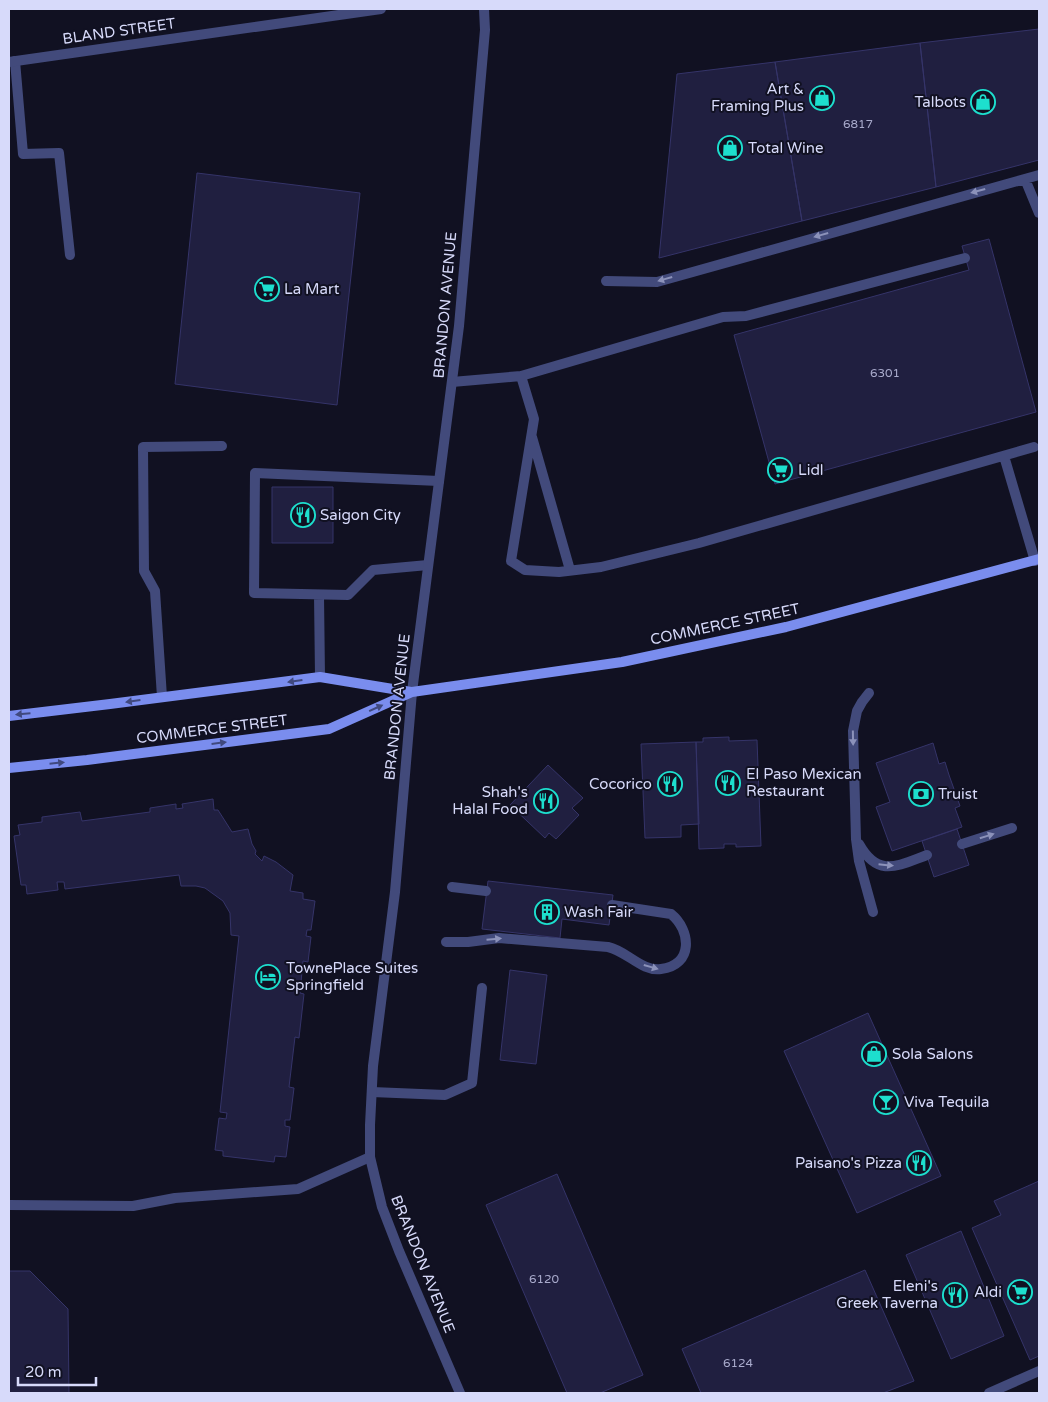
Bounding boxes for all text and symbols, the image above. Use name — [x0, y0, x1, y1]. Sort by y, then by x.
street label: BLAND STREET — [61, 14, 177, 48]
place label: Art & Framing Plus — [711, 80, 804, 115]
shop icon: Art & Framing Plus — [809, 85, 835, 111]
shop icon: Talbots — [970, 89, 996, 115]
place label: Talbots — [914, 93, 966, 111]
house number: 6817 — [843, 117, 873, 131]
shop icon: Total Wine — [717, 135, 743, 161]
place label: Total Wine — [748, 139, 823, 157]
one-way arrow — [970, 188, 985, 196]
street label: BRANDON AVENUE — [430, 231, 460, 379]
one-way arrow — [814, 232, 829, 240]
supermarket icon: La Mart — [254, 276, 280, 302]
one-way arrow — [657, 276, 672, 284]
place label: La Mart — [284, 280, 340, 298]
house number: 6301 — [870, 366, 900, 380]
supermarket icon: Lidl — [767, 457, 793, 483]
place label: Lidl — [798, 461, 824, 479]
restaurant icon: Saigon City — [290, 502, 316, 528]
place label: Saigon City — [320, 506, 401, 524]
street label: COMMERCE STREET — [649, 599, 801, 649]
street label: BRANDON AVENUE — [380, 633, 414, 781]
one-way arrow — [286, 677, 302, 685]
one-way arrow — [125, 697, 141, 705]
one-way arrow — [369, 704, 383, 712]
one-way arrow — [15, 710, 31, 718]
street label: COMMERCE STREET — [135, 711, 289, 747]
one-way arrow — [849, 730, 857, 746]
one-way arrow — [211, 739, 227, 747]
one-way arrow — [50, 759, 66, 767]
place label: El Paso Mexican Restaurant — [746, 765, 862, 800]
restaurant icon: El Paso Mexican Restaurant — [715, 770, 741, 796]
restaurant icon: Cocorico — [657, 771, 683, 797]
place label: Cocorico — [589, 775, 652, 793]
bank icon: Truist — [908, 781, 934, 807]
place label: Shah's Halal Food — [452, 783, 528, 818]
place label: Truist — [938, 785, 978, 803]
restaurant icon: Shah's Halal Food — [533, 788, 559, 814]
one-way arrow — [980, 832, 995, 840]
one-way arrow — [878, 862, 894, 870]
building icon: Wash Fair — [534, 899, 560, 925]
place label: Wash Fair — [564, 903, 633, 921]
one-way arrow — [486, 935, 502, 943]
place label: TownePlace Suites Springfield — [286, 959, 418, 994]
one-way arrow — [643, 963, 659, 971]
hotel icon: TownePlace Suites Springfield — [255, 964, 281, 990]
shop icon: Sola Salons — [861, 1041, 887, 1067]
place label: Sola Salons — [892, 1045, 973, 1063]
bar icon: Viva Tequila — [873, 1089, 899, 1115]
place label: Viva Tequila — [904, 1093, 989, 1111]
restaurant icon: Paisano's Pizza — [906, 1150, 932, 1176]
place label: Paisano's Pizza — [795, 1154, 902, 1172]
street label: BRANDON AVENUE — [387, 1192, 459, 1336]
house number: 6120 — [529, 1272, 560, 1286]
place label: Eleni's Greek Taverna — [836, 1277, 938, 1312]
supermarket icon: Aldi — [1007, 1279, 1033, 1305]
restaurant icon: Eleni's Greek Taverna — [942, 1282, 968, 1308]
place label: Aldi — [974, 1283, 1002, 1301]
scale bar — [18, 1354, 95, 1386]
house number: 6124 — [723, 1356, 754, 1370]
text: 20 m — [25, 1363, 62, 1381]

